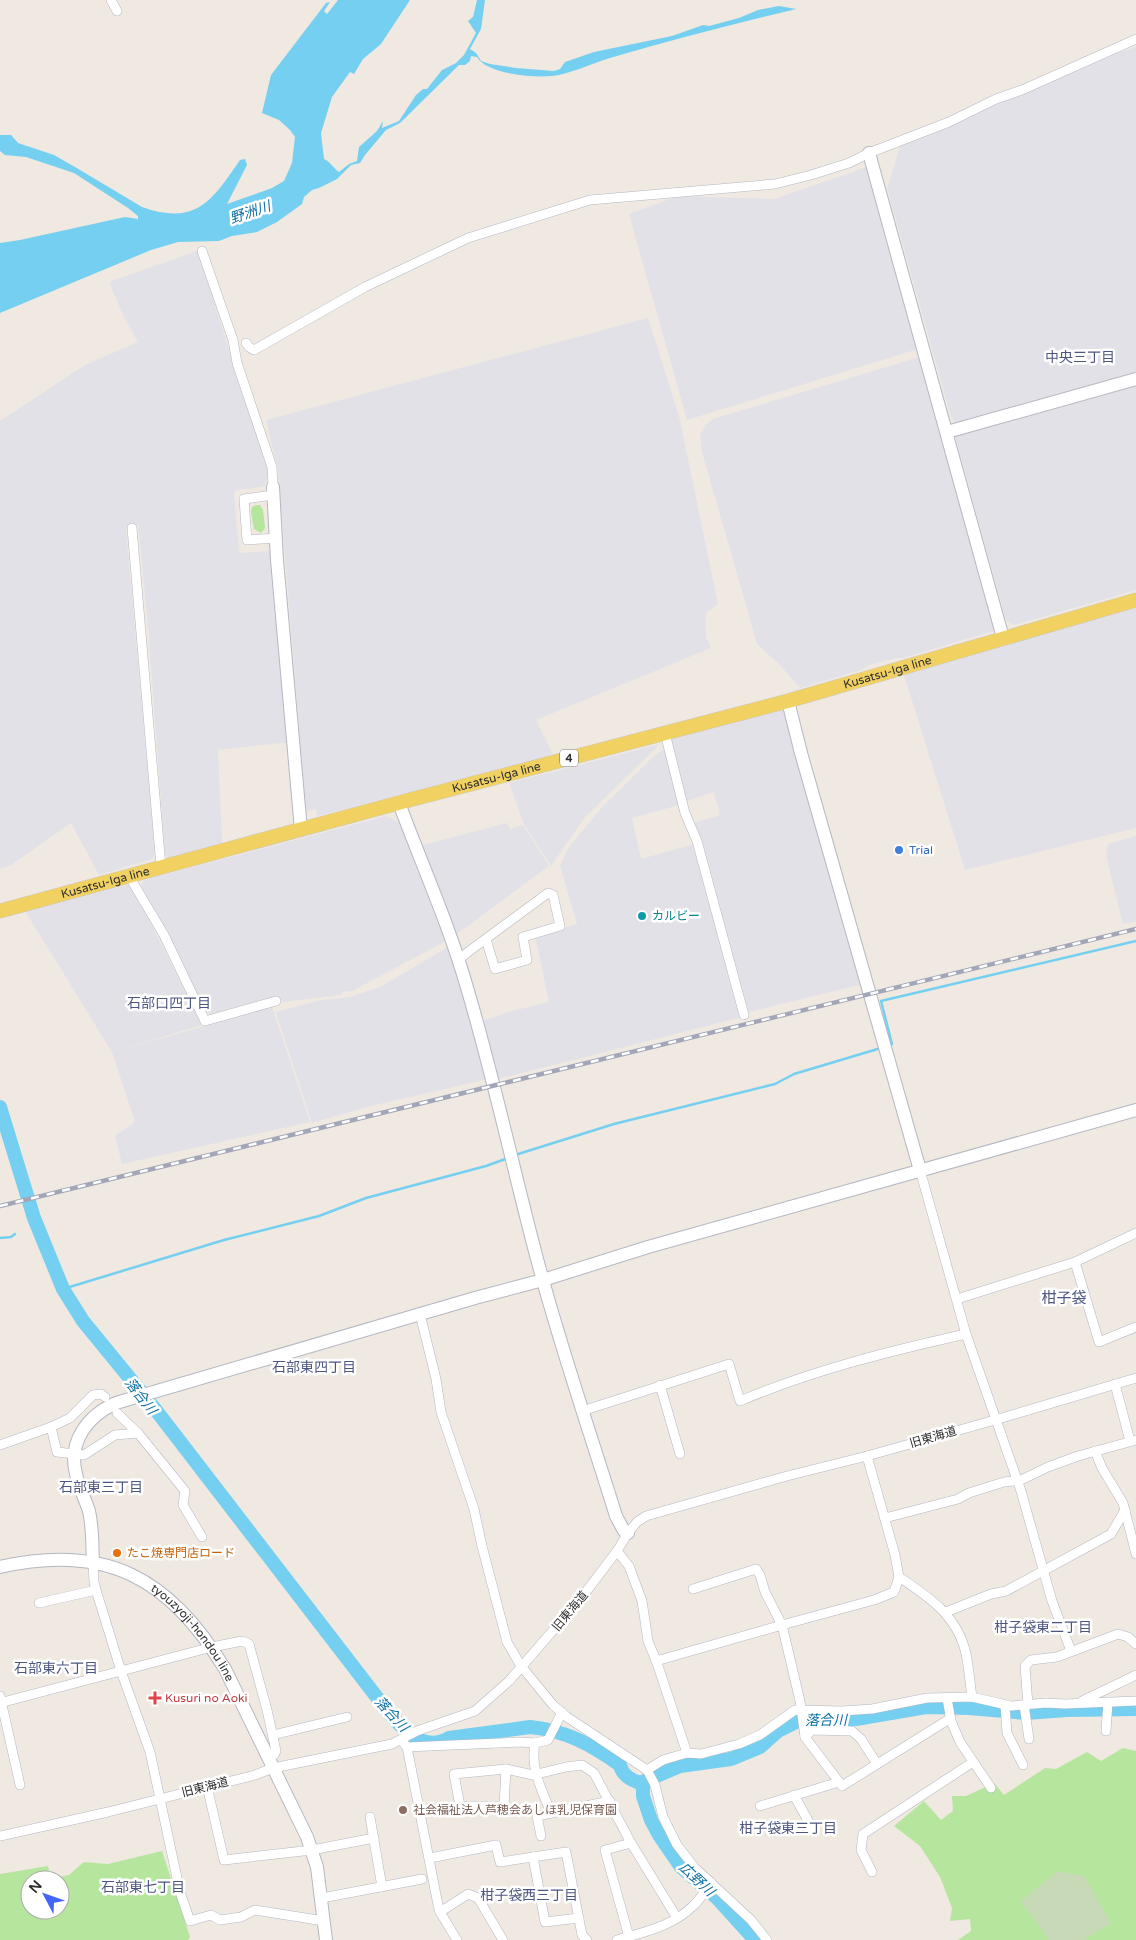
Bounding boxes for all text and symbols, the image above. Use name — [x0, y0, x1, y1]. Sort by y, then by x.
water label: 野洲川 — [228, 197, 275, 227]
district label: 中央三丁目 — [1045, 349, 1115, 366]
street label: Kusatsu-Iga line — [842, 653, 933, 692]
road number: 4 — [560, 750, 578, 766]
street label: Kusatsu-Iga line — [450, 759, 542, 796]
place label: Trial — [909, 843, 933, 857]
marker: Trial — [893, 844, 905, 856]
street label: Kusatsu-Iga line — [59, 864, 151, 901]
place label: カルビー — [652, 909, 700, 923]
marker: カルビー — [636, 910, 648, 922]
district label: 石部口四丁目 — [127, 995, 211, 1012]
district label: 柑子袋 — [1041, 1289, 1087, 1307]
district label: 石部東四丁目 — [272, 1359, 356, 1376]
water label: 落合川 — [121, 1375, 161, 1420]
street label: 旧東海道 — [908, 1424, 958, 1450]
district label: 石部東三丁目 — [59, 1479, 143, 1496]
place label: たこ焼専門店ロード — [127, 1546, 235, 1560]
marker: たこ焼専門店ロード — [111, 1547, 123, 1559]
street label: tyouzyoji-hondou line — [148, 1581, 237, 1684]
street label: 旧東海道 — [549, 1588, 591, 1634]
district label: 柑子袋東二丁目 — [994, 1619, 1092, 1636]
district label: 石部東六丁目 — [14, 1660, 98, 1677]
place label: Kusuri no Aoki — [165, 1691, 247, 1705]
marker: Kusuri no Aoki — [149, 1692, 161, 1704]
water label: 落合川 — [371, 1693, 414, 1737]
water label: 落合川 — [805, 1712, 849, 1729]
street label: 旧東海道 — [180, 1774, 230, 1800]
place label: 社会福祉法人芦穂会あしほ乳児保育園 — [413, 1803, 617, 1817]
marker: 社会福祉法人芦穂会あしほ乳児保育園 — [397, 1804, 409, 1816]
district label: 柑子袋東三丁目 — [739, 1820, 837, 1837]
water label: 広野川 — [676, 1859, 719, 1901]
north arrow — [20, 1870, 70, 1920]
text: N — [25, 1877, 46, 1897]
district label: 石部東七丁目 — [101, 1879, 185, 1896]
district label: 柑子袋西三丁目 — [480, 1887, 578, 1904]

